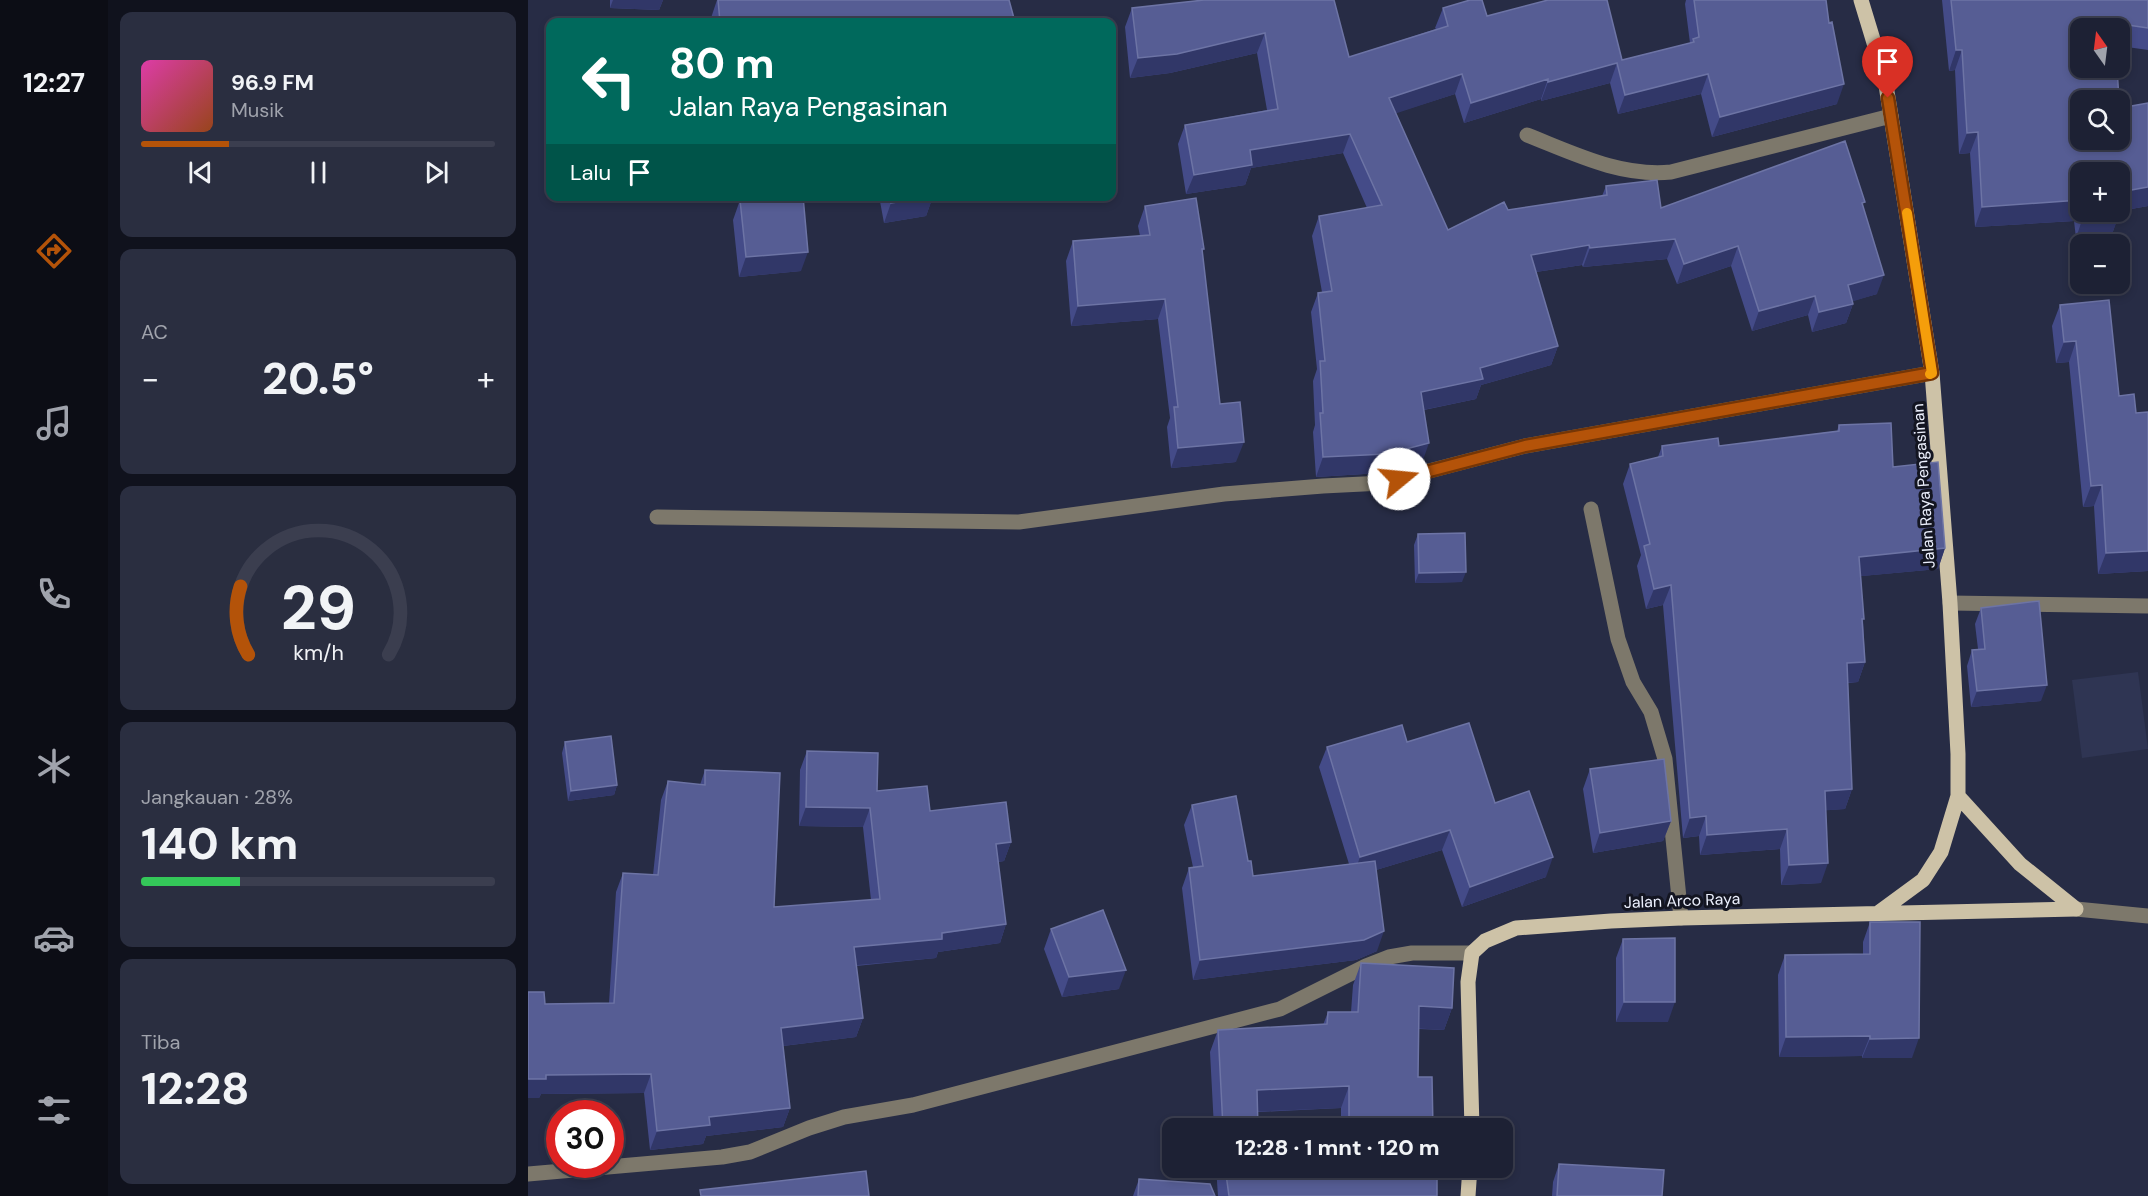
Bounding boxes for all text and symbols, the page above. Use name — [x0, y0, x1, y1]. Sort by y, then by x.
north arrow — [2070, 18, 2130, 78]
map controls — [2070, 18, 2130, 294]
text: 80 m — [669, 36, 775, 91]
pin — [1862, 36, 1913, 98]
icon: left — [570, 42, 648, 120]
icon: arrive — [1871, 45, 1904, 78]
text: 12:27 — [23, 65, 85, 100]
text: 96.9 FM — [231, 68, 314, 97]
text: Jalan Raya Pengasinan — [669, 89, 948, 124]
button: search — [2070, 90, 2130, 150]
text: Musik — [231, 97, 284, 123]
icon: previous — [184, 156, 217, 189]
icon: pause — [302, 156, 335, 189]
icon: next — [420, 156, 453, 189]
icon: arrive — [623, 156, 656, 189]
text: Lalu — [570, 158, 611, 187]
button: + — [2070, 162, 2130, 222]
icon: directions — [33, 230, 75, 272]
button: − — [2070, 234, 2130, 294]
text: AC — [141, 319, 168, 345]
text: 20.5° — [262, 349, 374, 408]
text: − — [141, 357, 159, 400]
text: + — [477, 357, 495, 400]
icon: music — [33, 402, 75, 444]
street label: Jalan Raya Pengasinan — [1907, 403, 1940, 569]
position arrow — [1367, 447, 1431, 511]
text: 29 — [280, 567, 356, 648]
icon: phone — [33, 573, 75, 615]
text: km/h — [293, 639, 343, 667]
icon: climate — [33, 745, 75, 787]
text: Jangkauan · 28% — [141, 784, 293, 810]
text: 140 km — [141, 814, 298, 873]
street label: Jalan Arco Raya — [1623, 888, 1741, 913]
icon: car — [33, 917, 75, 959]
text: Tiba — [141, 1029, 180, 1055]
text: 12:28 — [141, 1059, 250, 1118]
icon: filters — [33, 1089, 75, 1131]
speed limit sign: 30 — [546, 1100, 624, 1178]
text: 12:28 · 1 mnt · 120 m — [1235, 1133, 1440, 1162]

